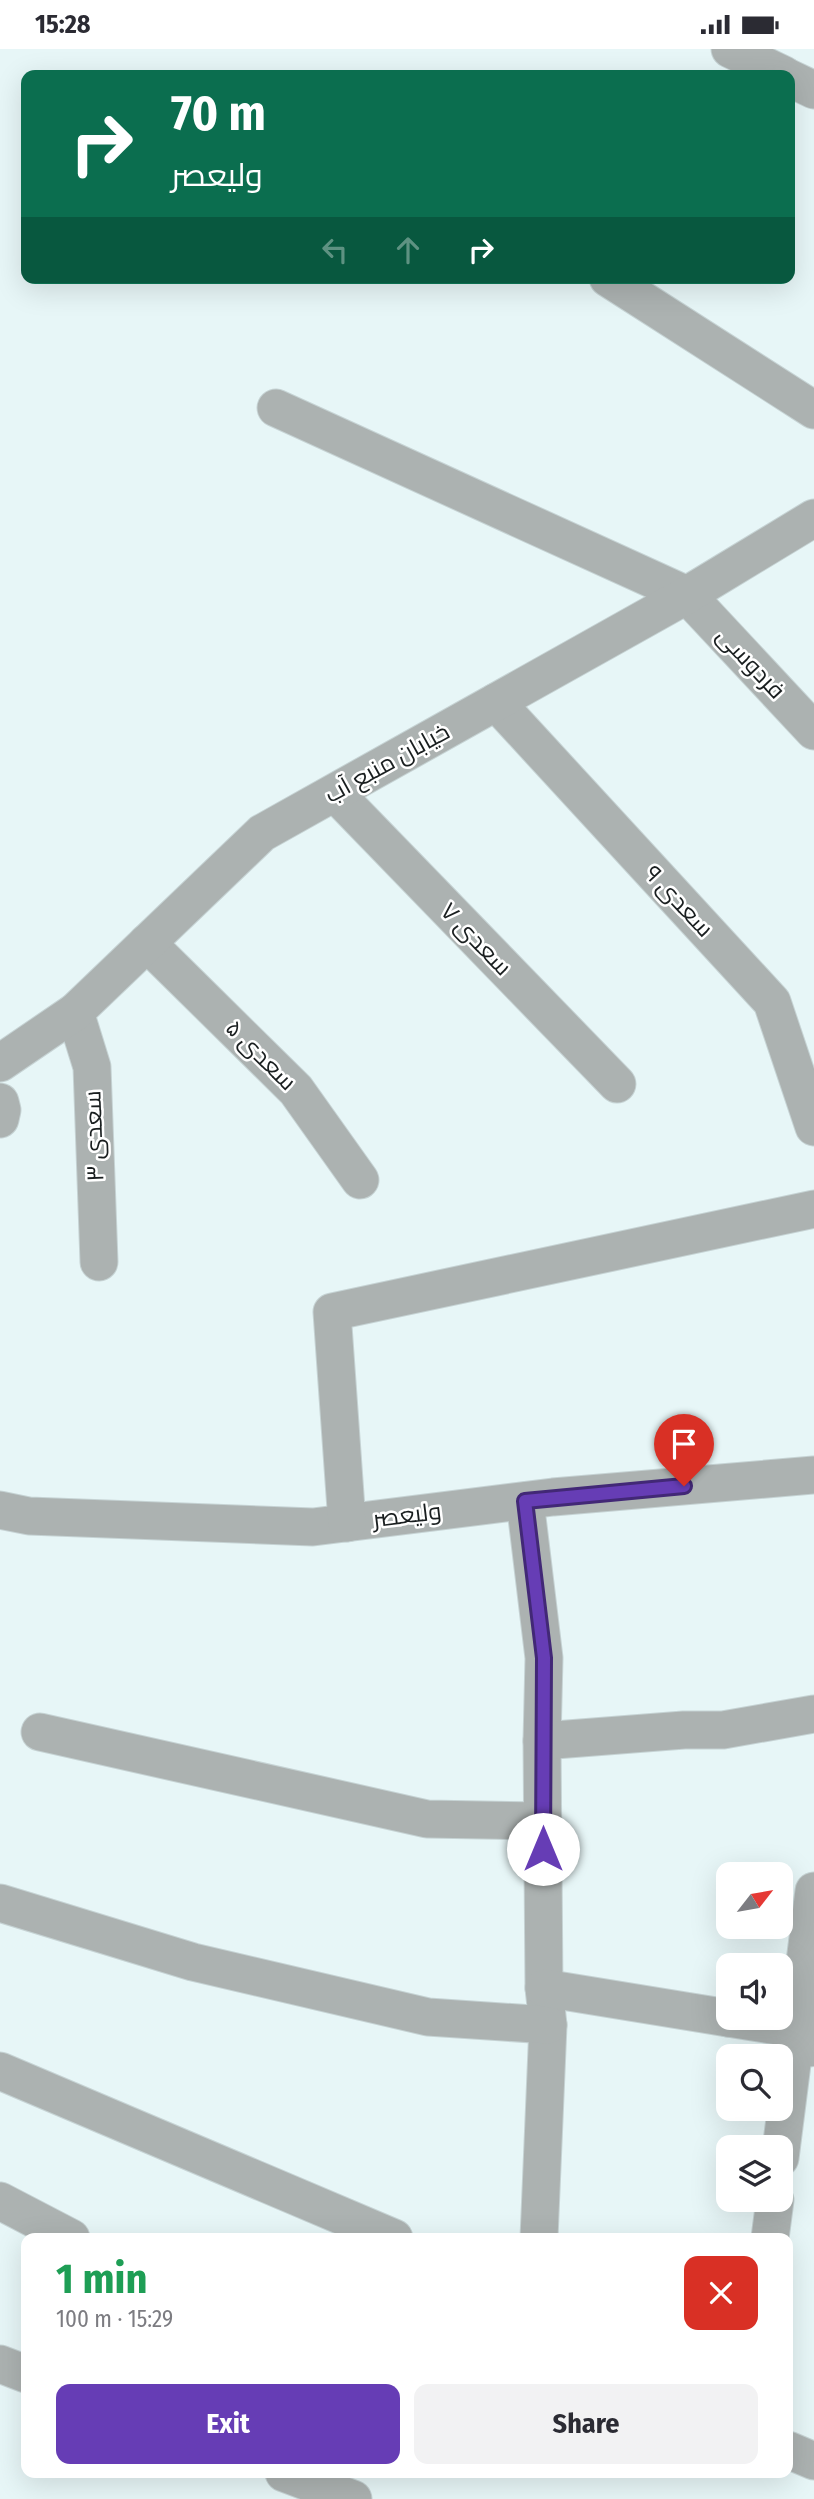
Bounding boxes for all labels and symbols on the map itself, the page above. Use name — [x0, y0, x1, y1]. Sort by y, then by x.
street label: فردوسی — [711, 621, 791, 705]
street label: خیابان منبع آب — [320, 717, 455, 811]
street label: سعدی ۹ — [639, 859, 719, 943]
street label: سعدی ۷ — [435, 897, 517, 981]
street label: سعدی ۵ — [220, 1014, 302, 1096]
street label: سعدی ۳ — [78, 1090, 110, 1182]
pin — [654, 1414, 714, 1486]
street label: ولیعصر — [369, 1497, 443, 1533]
position arrow — [506, 1812, 580, 1886]
north arrow — [716, 1862, 793, 1939]

